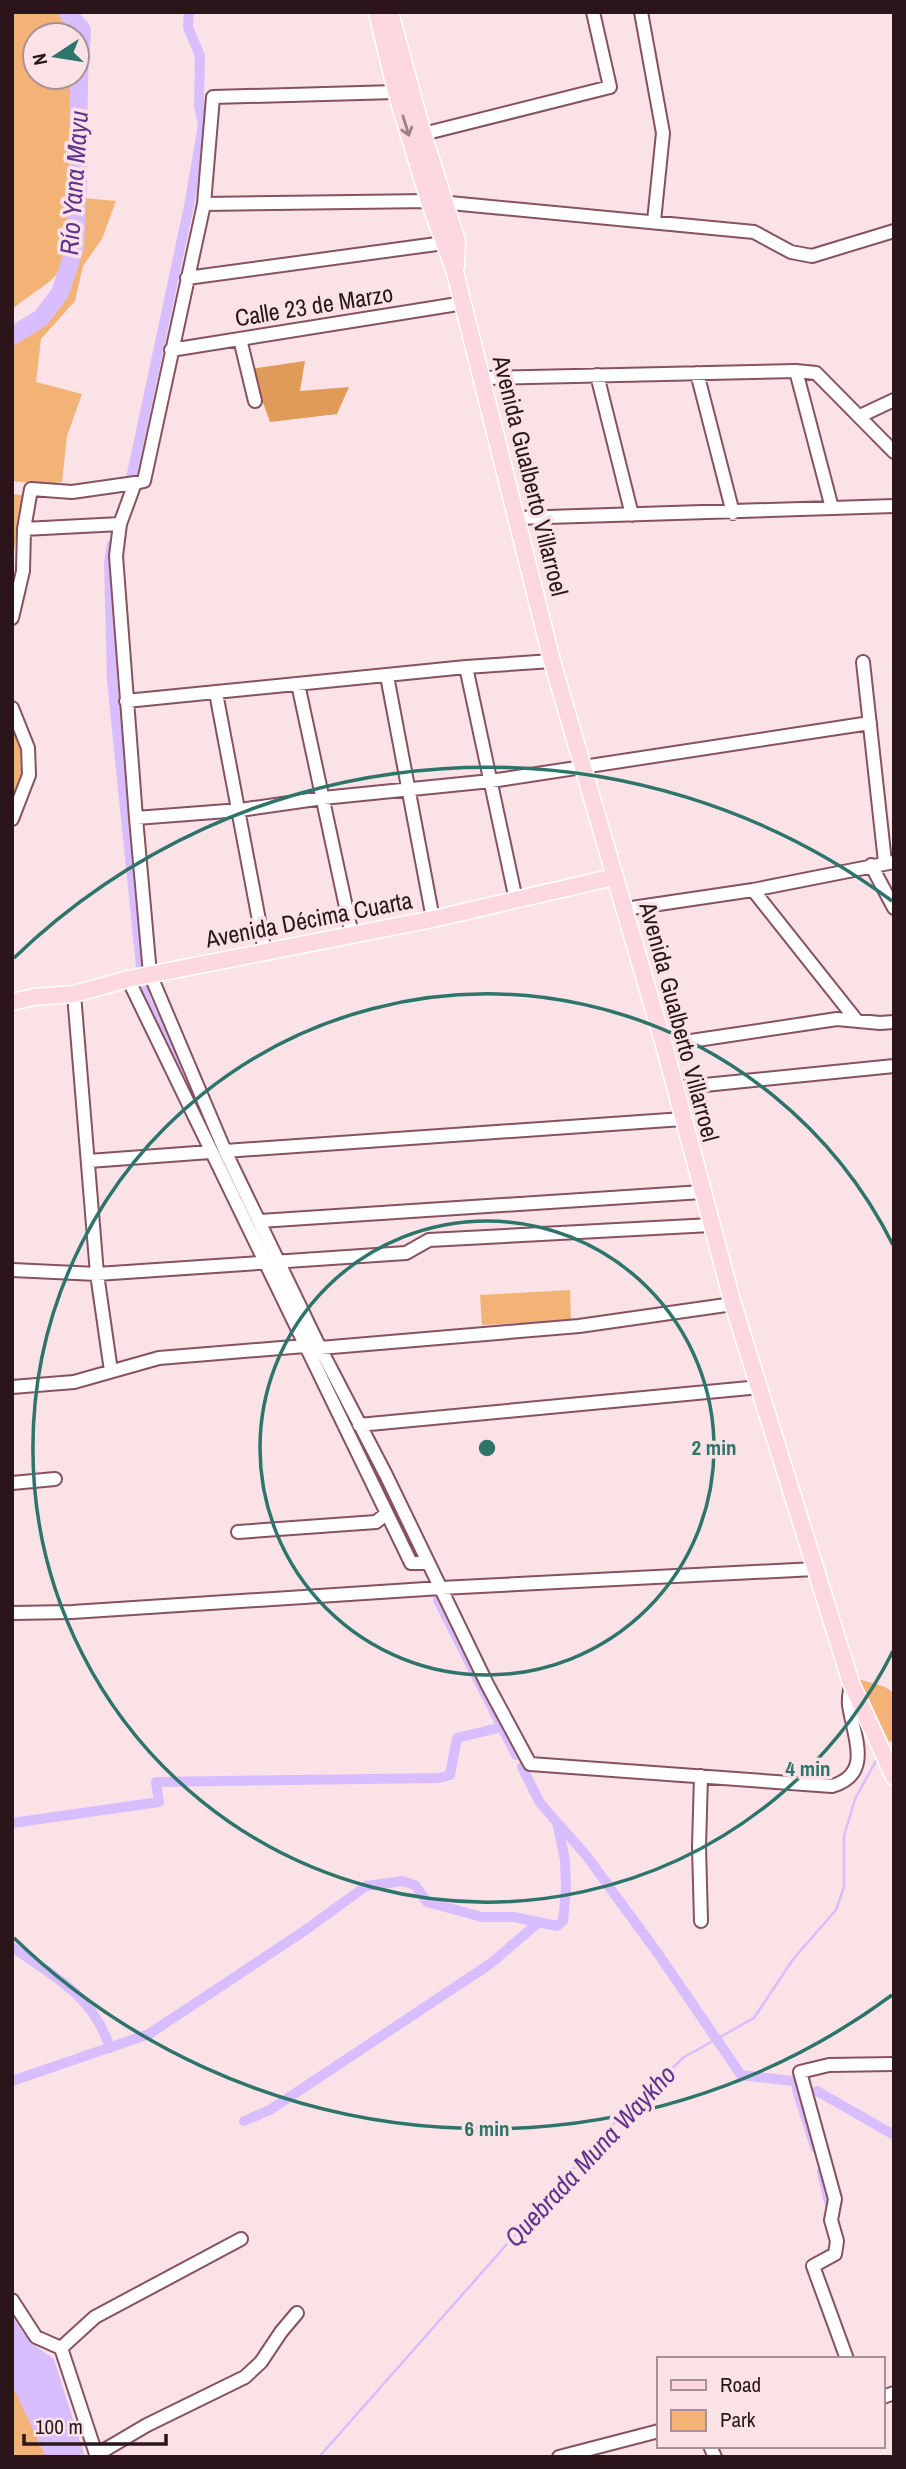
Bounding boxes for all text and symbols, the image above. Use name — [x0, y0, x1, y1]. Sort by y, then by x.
north arrow — [21, 21, 91, 91]
text: N — [25, 51, 53, 68]
water label: Río Yana Mayu — [51, 109, 96, 256]
one-way arrow — [401, 115, 414, 137]
street label: Calle 23 de Marzo — [232, 277, 395, 333]
street label: Avenida Gualberto Villarroel — [485, 351, 576, 599]
street label: Avenida Décima Cuarta — [202, 883, 415, 955]
street label: Avenida Gualberto Villarroel — [632, 898, 727, 1145]
text: 2 min — [692, 1433, 736, 1462]
centre of rings — [475, 1436, 499, 1460]
text: 4 min — [786, 1754, 830, 1783]
water label: Quebrada Muna Waykho — [496, 2057, 683, 2254]
text: 6 min — [465, 2114, 509, 2143]
legend — [657, 2357, 885, 2448]
text: Road — [720, 2370, 761, 2399]
scale bar — [24, 2402, 166, 2446]
text: Park — [720, 2405, 756, 2434]
text: 100 m — [35, 2412, 83, 2441]

